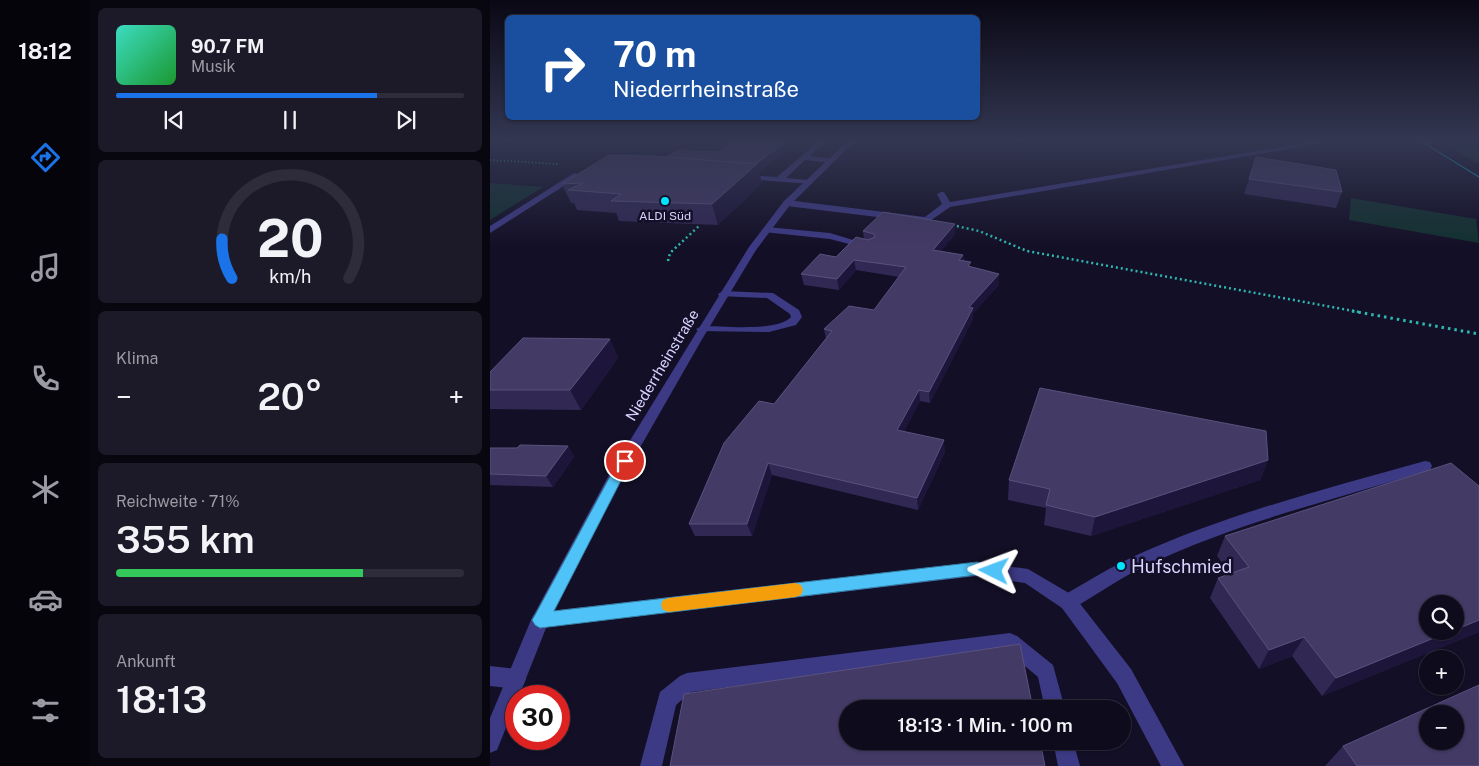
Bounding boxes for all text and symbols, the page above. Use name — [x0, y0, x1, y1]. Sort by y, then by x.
text: 70 m — [613, 34, 696, 75]
text: 90.7 FM — [191, 35, 265, 57]
icon: right — [530, 35, 595, 100]
text: 18:12 — [18, 38, 72, 64]
text: Musik — [191, 57, 236, 76]
text: Niederrheinstraße — [613, 76, 799, 102]
icon: previous — [160, 106, 188, 134]
icon: pause — [276, 106, 304, 134]
icon: next — [392, 106, 420, 134]
icon: directions — [28, 140, 63, 175]
marker: ALDI Süd — [659, 195, 671, 207]
text: 20 — [257, 208, 323, 269]
place label: ALDI Süd — [639, 209, 691, 223]
icon: music — [28, 250, 63, 285]
text: km/h — [269, 266, 311, 287]
street label: Niederrheinstraße — [622, 306, 702, 424]
text: Klima — [116, 349, 158, 368]
icon: phone — [28, 361, 63, 396]
text: 20° — [257, 374, 323, 419]
text: − — [116, 380, 132, 413]
text: + — [448, 380, 464, 413]
pin — [604, 440, 646, 482]
icon: arrive — [611, 447, 639, 475]
icon: climate — [28, 472, 63, 507]
text: Reichweite · 71% — [116, 492, 240, 511]
text: 355 km — [116, 517, 255, 562]
position arrow — [967, 544, 1019, 596]
place label: Hufschmied — [1131, 556, 1232, 577]
marker: Hufschmied — [1115, 560, 1127, 572]
icon: car — [28, 582, 63, 617]
map controls — [1419, 595, 1464, 750]
button: search — [1419, 595, 1464, 640]
button: + — [1419, 650, 1464, 695]
text: Ankunft — [116, 652, 176, 671]
text: 18:13 — [116, 677, 207, 722]
speed limit sign: 30 — [505, 685, 570, 750]
icon: filters — [28, 693, 63, 728]
button: − — [1419, 705, 1464, 750]
text: 18:13 · 1 Min. · 100 m — [897, 714, 1073, 736]

